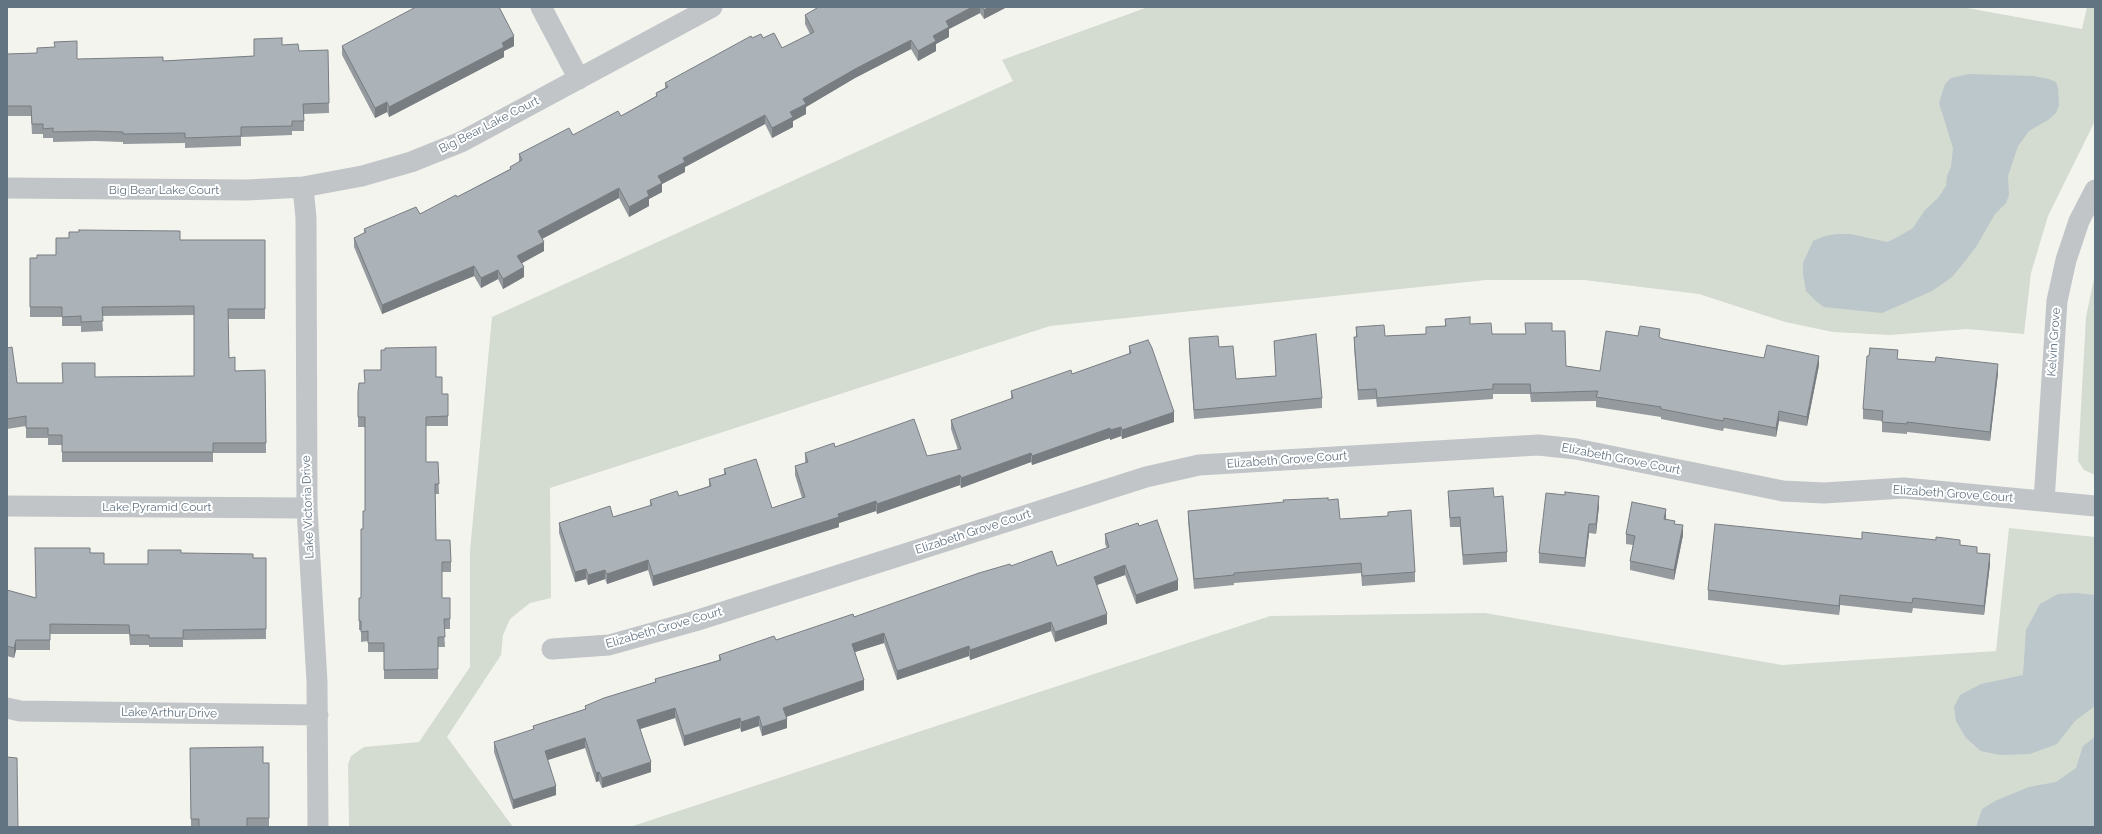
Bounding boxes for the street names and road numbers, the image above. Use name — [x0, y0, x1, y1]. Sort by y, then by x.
street label: Big Bear Lake Court — [437, 94, 541, 156]
street label: Big Bear Lake Court — [109, 183, 219, 197]
street label: Kelvin Grove — [2044, 307, 2064, 377]
street label: Elizabeth Grove Court — [1560, 440, 1682, 478]
street label: Elizabeth Grove Court — [1226, 449, 1348, 471]
street label: Lake Victoria Drive — [299, 455, 317, 559]
street label: Elizabeth Grove Court — [1892, 483, 2014, 505]
street label: Lake Pyramid Court — [102, 500, 212, 514]
street label: Elizabeth Grove Court — [913, 507, 1033, 557]
street label: Elizabeth Grove Court — [604, 604, 724, 652]
street label: Lake Arthur Drive — [121, 705, 217, 721]

